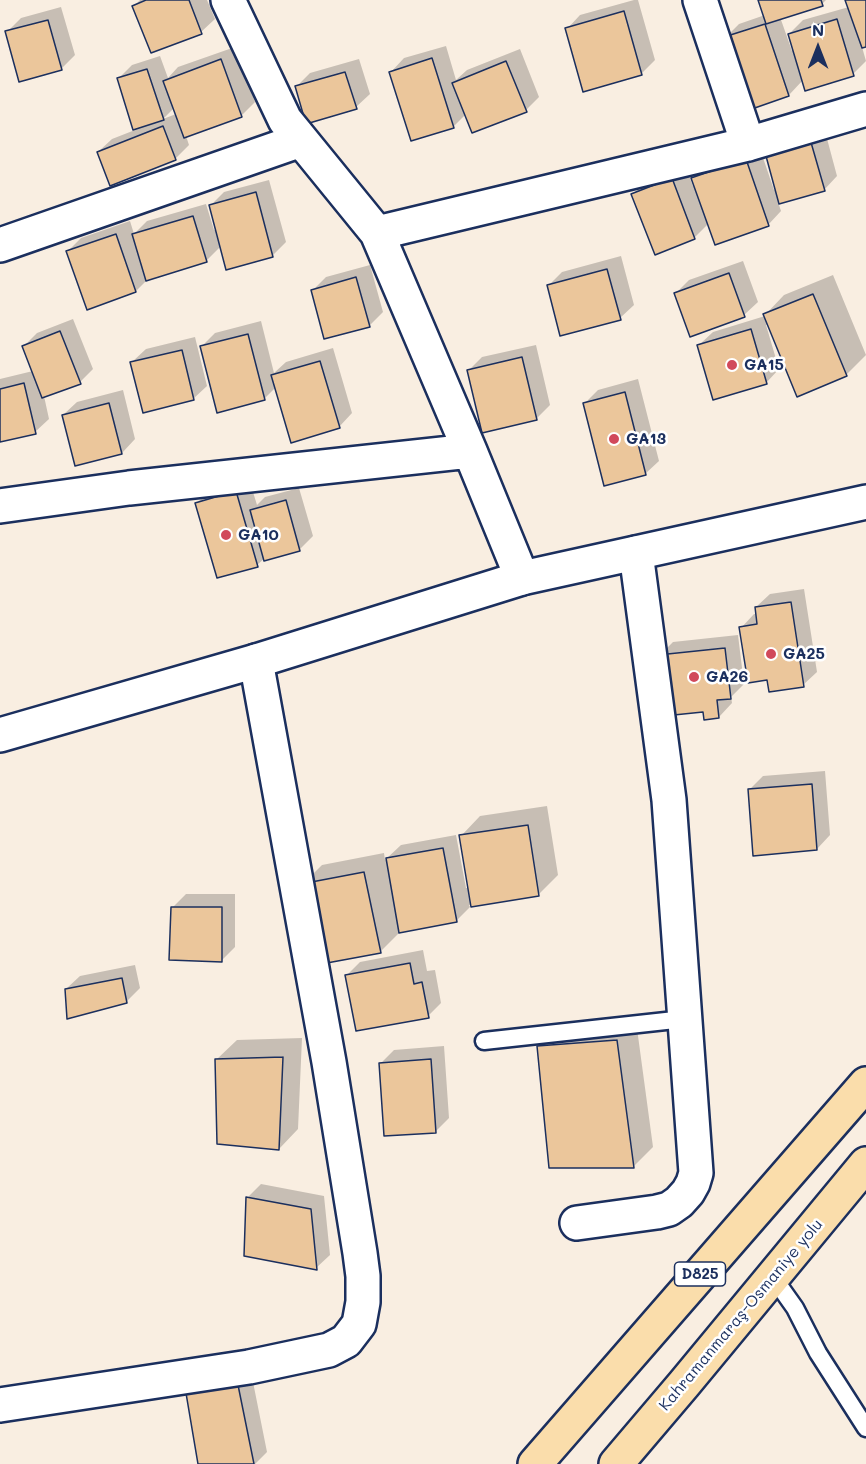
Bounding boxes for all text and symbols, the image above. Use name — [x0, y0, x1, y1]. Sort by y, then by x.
north arrow — [788, 18, 848, 78]
text: N — [812, 19, 824, 40]
place label: GA15 — [744, 355, 784, 375]
marker: GA15 — [725, 358, 739, 372]
place label: GA13 — [626, 429, 666, 449]
marker: GA13 — [607, 432, 621, 446]
place label: GA10 — [238, 525, 279, 545]
marker: GA10 — [219, 528, 233, 542]
place label: GA25 — [783, 644, 825, 664]
marker: GA25 — [764, 647, 778, 661]
place label: GA26 — [706, 667, 748, 687]
marker: GA26 — [687, 670, 701, 684]
street label: Kahramanmaraş-Osmaniye yolu — [655, 1215, 827, 1415]
road number: D825 — [674, 1262, 726, 1286]

